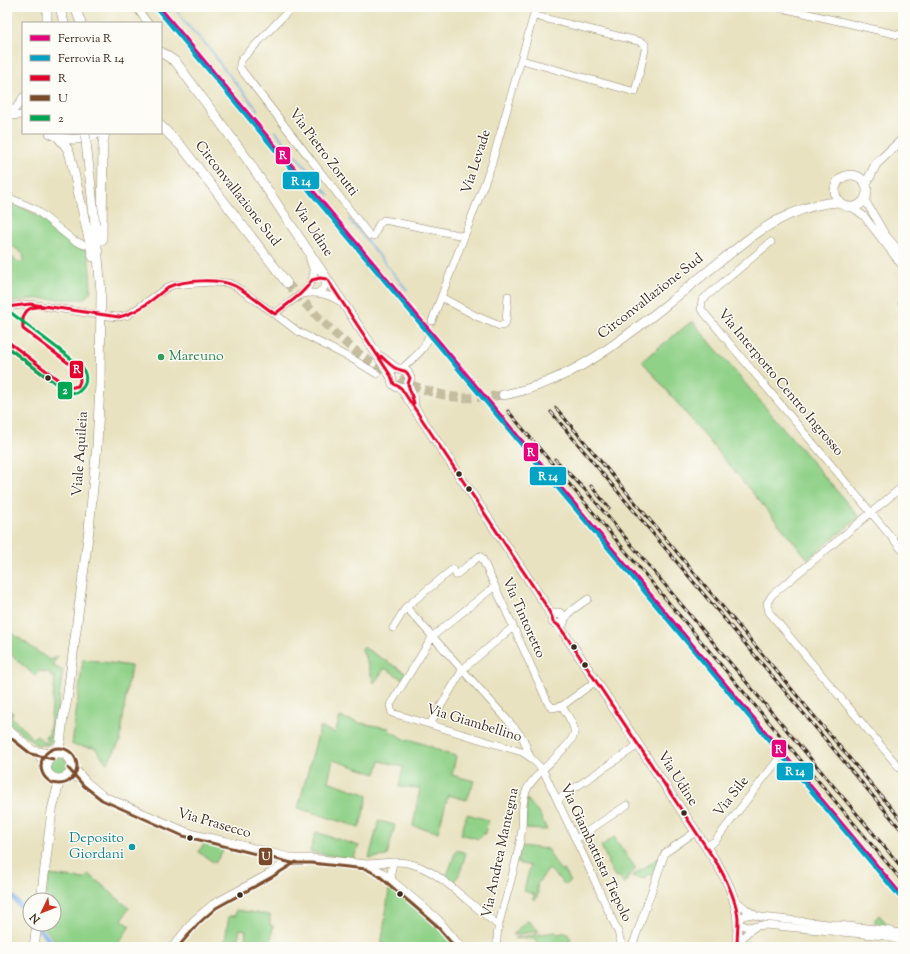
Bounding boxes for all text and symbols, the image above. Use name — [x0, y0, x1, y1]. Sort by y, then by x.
legend — [22, 22, 162, 134]
text: Ferrovia R — [58, 30, 112, 48]
text: Ferrovia R 14 — [58, 50, 124, 68]
text: R — [58, 70, 67, 88]
text: U — [58, 90, 68, 108]
street label: Via Pietro Zorutti — [283, 105, 363, 201]
text: 2 — [58, 110, 64, 128]
street label: Via Levade — [457, 127, 497, 197]
street label: Circonvallazione Sud — [189, 137, 285, 251]
line badge: R — [275, 146, 291, 165]
text: R — [278, 148, 288, 164]
line badge: R 14 — [282, 171, 320, 190]
text: R 14 — [290, 174, 311, 190]
street label: Via Udine — [286, 199, 338, 261]
street label: Circonvallazione Sud — [594, 249, 708, 345]
street label: Via Interporto Centro Ingrosso — [712, 305, 848, 461]
place label: Mareuno — [169, 347, 224, 367]
marker: Mareuno — [156, 352, 166, 362]
line badge: R — [69, 360, 84, 379]
text: R — [72, 362, 82, 378]
unlabelled marker — [43, 373, 53, 383]
line badge: 2 — [57, 381, 73, 400]
text: 2 — [62, 383, 68, 399]
street label: Viale Aquileia — [68, 410, 94, 497]
line badge: R — [523, 442, 539, 462]
text: R — [526, 445, 536, 461]
line badge: R 14 — [529, 466, 567, 486]
unlabelled marker — [454, 469, 464, 479]
text: R 14 — [537, 469, 558, 485]
unlabelled marker — [464, 484, 474, 494]
street label: Via Tintoretto — [496, 574, 550, 662]
unlabelled marker — [569, 642, 579, 652]
unlabelled marker — [580, 660, 590, 670]
street label: Via Giambellino — [424, 700, 525, 748]
line badge: R — [771, 739, 787, 758]
text: R — [774, 742, 784, 758]
street label: Via Udine — [652, 748, 702, 810]
line badge: R 14 — [776, 762, 814, 781]
text: R 14 — [784, 764, 805, 780]
street label: Via Sile — [710, 773, 754, 821]
street label: Via Giambattista Tiepolo — [554, 780, 636, 926]
street label: Via Andrea Mantegna — [477, 785, 525, 920]
street label: Via Prasecco — [175, 804, 253, 844]
unlabelled marker — [679, 808, 689, 818]
place label: Deposito Giordani — [69, 829, 124, 865]
unlabelled marker — [185, 833, 195, 843]
marker: Deposito Giordani — [127, 842, 137, 852]
line badge: U — [258, 847, 273, 866]
text: U — [261, 849, 271, 865]
unlabelled marker — [395, 889, 405, 899]
unlabelled marker — [235, 890, 245, 900]
north arrow — [22, 892, 62, 932]
text: N — [26, 909, 45, 928]

